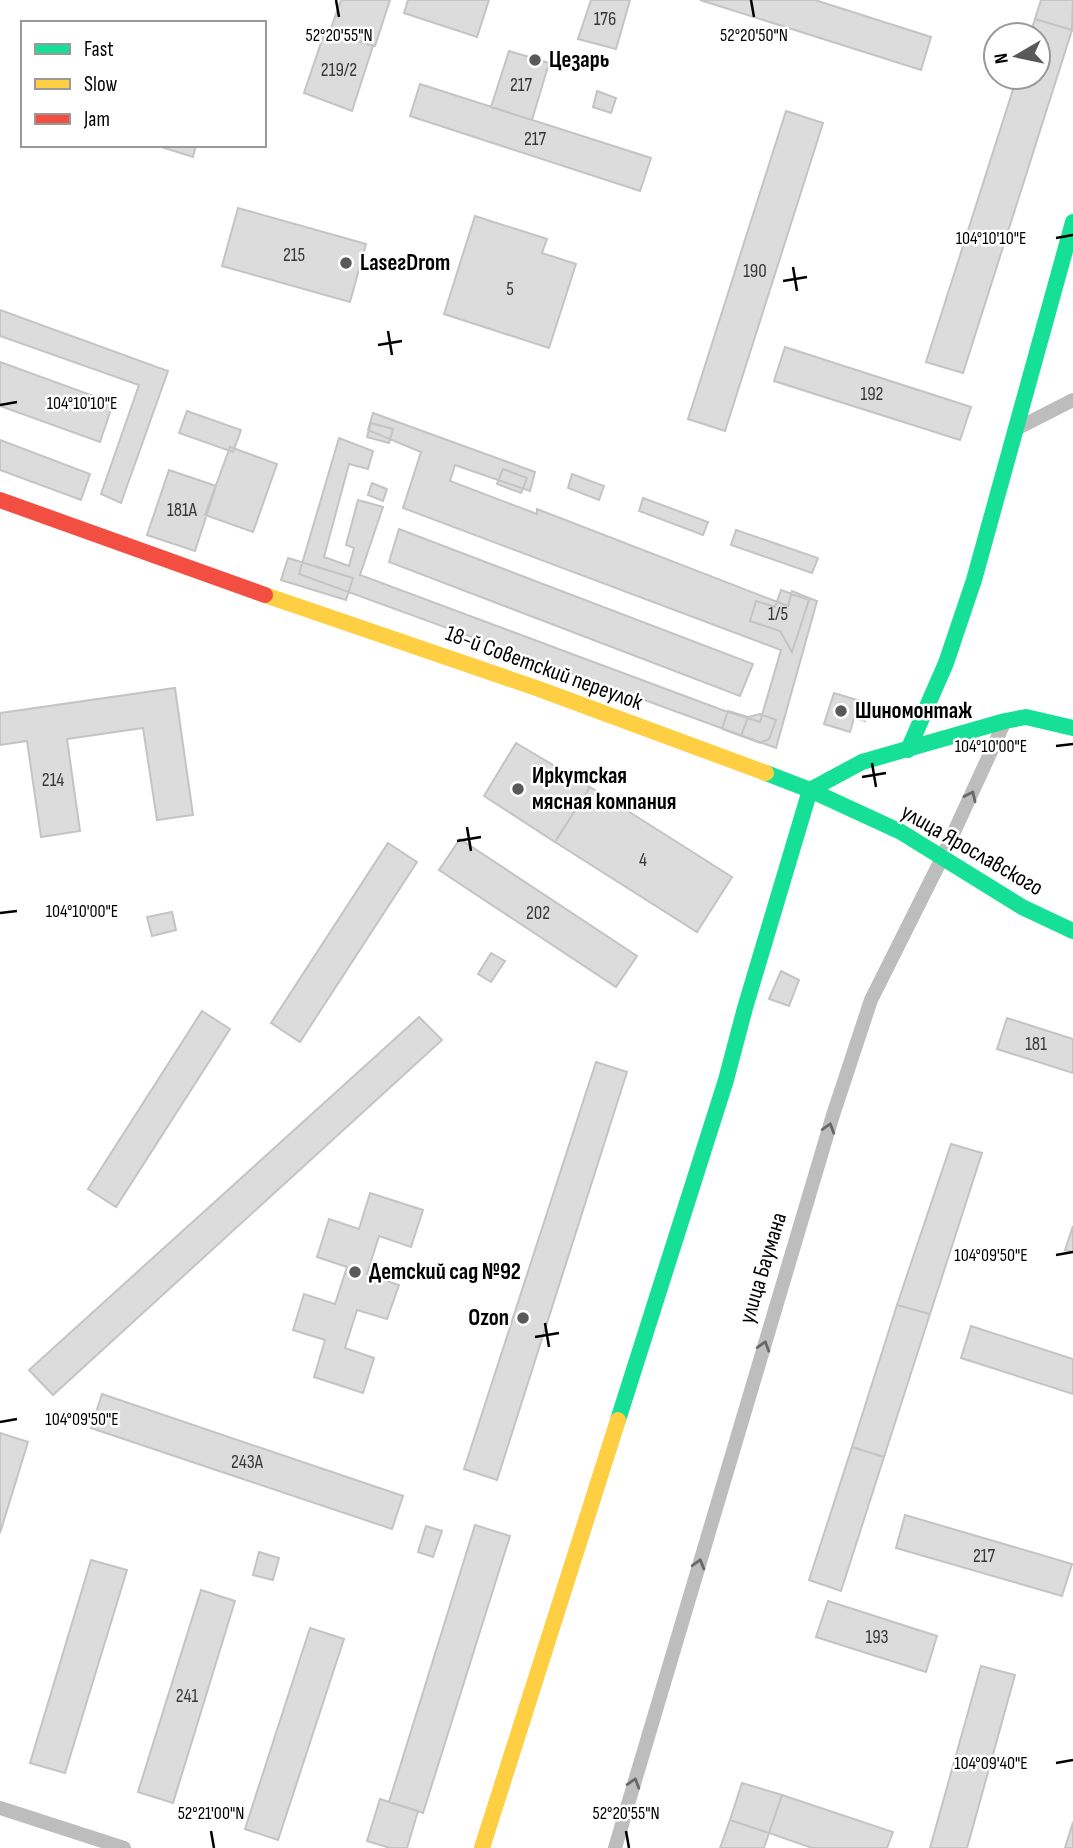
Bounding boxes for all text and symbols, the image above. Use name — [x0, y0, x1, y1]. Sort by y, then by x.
house number: 176 — [594, 8, 616, 31]
legend — [21, 21, 266, 147]
north arrow — [982, 21, 1052, 91]
text: 52°20'55"N — [305, 25, 373, 46]
text: 52°20'50"N — [720, 25, 788, 46]
text: Fast — [84, 37, 114, 62]
place label: Цезарь — [549, 46, 609, 74]
marker: Цезарь — [527, 52, 543, 68]
text: N — [990, 52, 1014, 65]
house number: 219/2 — [321, 59, 357, 82]
text: Slow — [84, 72, 118, 97]
house number: 217 — [510, 74, 532, 97]
text: Jam — [83, 107, 110, 132]
house number: 217 — [524, 128, 546, 151]
text: 104°10'10"E — [956, 228, 1026, 249]
house number: 215 — [283, 244, 305, 267]
place label: LaseгDrom — [360, 249, 450, 277]
marker: LaseгDrom — [338, 255, 354, 271]
house number: 190 — [743, 260, 767, 283]
house number: 5 — [506, 278, 514, 301]
house number: 192 — [861, 383, 883, 406]
text: 104°10'10"E — [47, 393, 117, 414]
house number: 181А — [167, 499, 198, 522]
house number: 1/5 — [768, 603, 788, 626]
street label: 18-й Советский переулок — [442, 619, 647, 717]
place label: Шиномонтаж — [855, 697, 972, 725]
marker: Шиномонтаж — [833, 703, 849, 719]
text: 104°10'00"E — [955, 736, 1027, 757]
place label: Иркутская мясная компания — [532, 762, 676, 816]
house number: 214 — [42, 769, 64, 792]
marker: Иркутская мясная компания — [510, 781, 526, 797]
one-way arrow — [963, 791, 977, 803]
street label: улица Ярославского — [896, 798, 1048, 902]
house number: 4 — [639, 849, 647, 872]
text: 104°10'00"E — [46, 901, 118, 922]
house number: 202 — [526, 902, 550, 925]
house number: 181 — [1025, 1033, 1047, 1056]
one-way arrow — [820, 1123, 835, 1135]
street label: улица Баумана — [733, 1209, 793, 1327]
text: 104°09'50"E — [954, 1245, 1028, 1266]
place label: Детский сад №92 — [369, 1258, 521, 1286]
marker: Детский сад №92 — [347, 1264, 363, 1280]
place label: Ozon — [468, 1304, 509, 1332]
marker: Ozon — [515, 1310, 531, 1326]
one-way arrow — [755, 1341, 770, 1353]
text: 104°09'50"E — [45, 1409, 119, 1430]
house number: 243А — [231, 1451, 264, 1474]
house number: 217 — [973, 1545, 995, 1568]
one-way arrow — [691, 1559, 706, 1571]
house number: 193 — [865, 1626, 889, 1649]
house number: 241 — [176, 1685, 199, 1708]
text: 104°09'40"E — [954, 1753, 1028, 1774]
one-way arrow — [626, 1777, 641, 1789]
text: 52°21'00"N — [178, 1803, 244, 1824]
text: 52°20'55"N — [592, 1803, 660, 1824]

